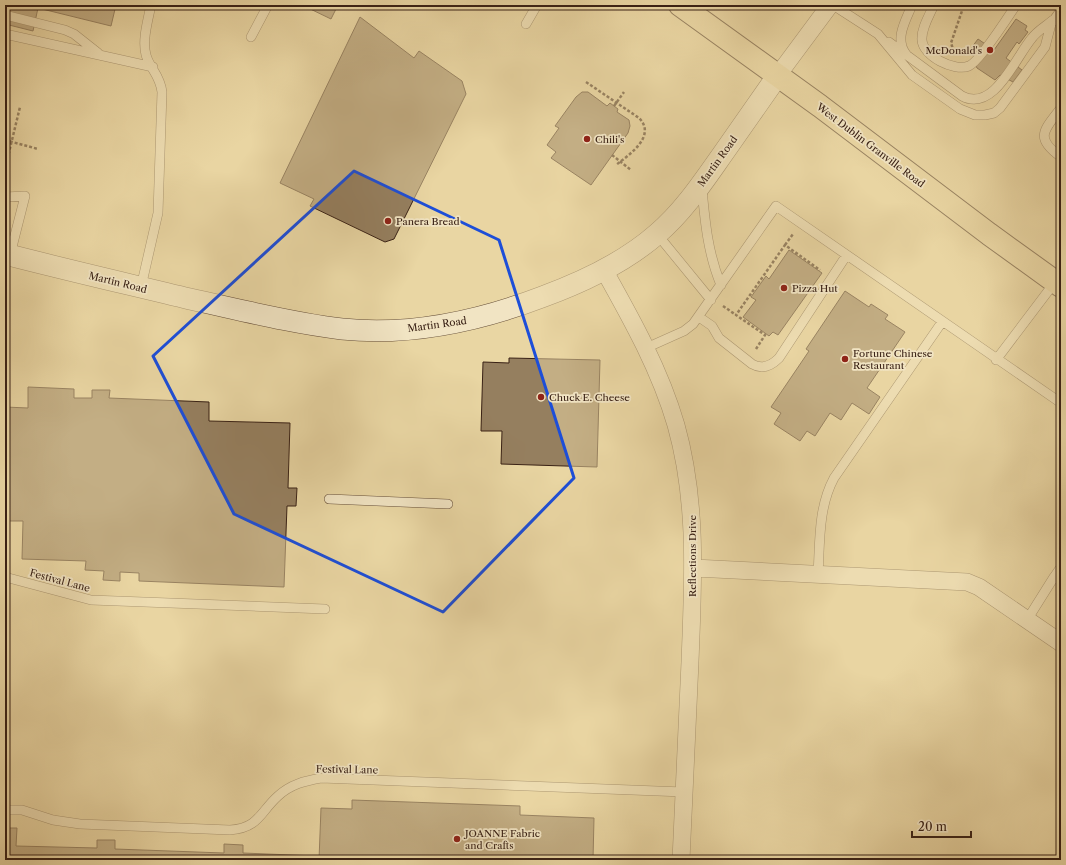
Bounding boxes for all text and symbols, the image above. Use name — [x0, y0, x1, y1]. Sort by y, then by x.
place label: McDonald's — [926, 44, 982, 57]
marker: McDonald's — [985, 45, 995, 55]
street label: West Dublin Granville Road — [813, 100, 927, 190]
place label: Chili's — [595, 133, 624, 146]
street label: Martin Road — [695, 133, 740, 189]
marker: Chili's — [582, 134, 592, 144]
place label: Panera Bread — [396, 215, 460, 228]
marker: Panera Bread — [383, 216, 393, 226]
street label: Martin Road — [87, 269, 148, 296]
place label: Pizza Hut — [792, 282, 838, 295]
marker: Pizza Hut — [779, 283, 789, 293]
street label: Martin Road — [407, 314, 468, 335]
place label: Fortune Chinese Restaurant — [853, 347, 933, 372]
marker: Fortune Chinese Restaurant — [840, 354, 850, 364]
place label: Chuck E. Cheese — [549, 391, 630, 404]
marker: Chuck E. Cheese — [536, 392, 546, 402]
street label: Reflections Drive — [686, 515, 699, 597]
street label: Festival Lane — [28, 566, 92, 595]
street label: Festival Lane — [316, 762, 379, 777]
scale bar — [912, 813, 971, 839]
text: 20 m — [918, 819, 947, 834]
place label: JOANNE Fabric and Crafts — [463, 827, 540, 852]
marker: JOANNE Fabric and Crafts — [452, 834, 462, 844]

